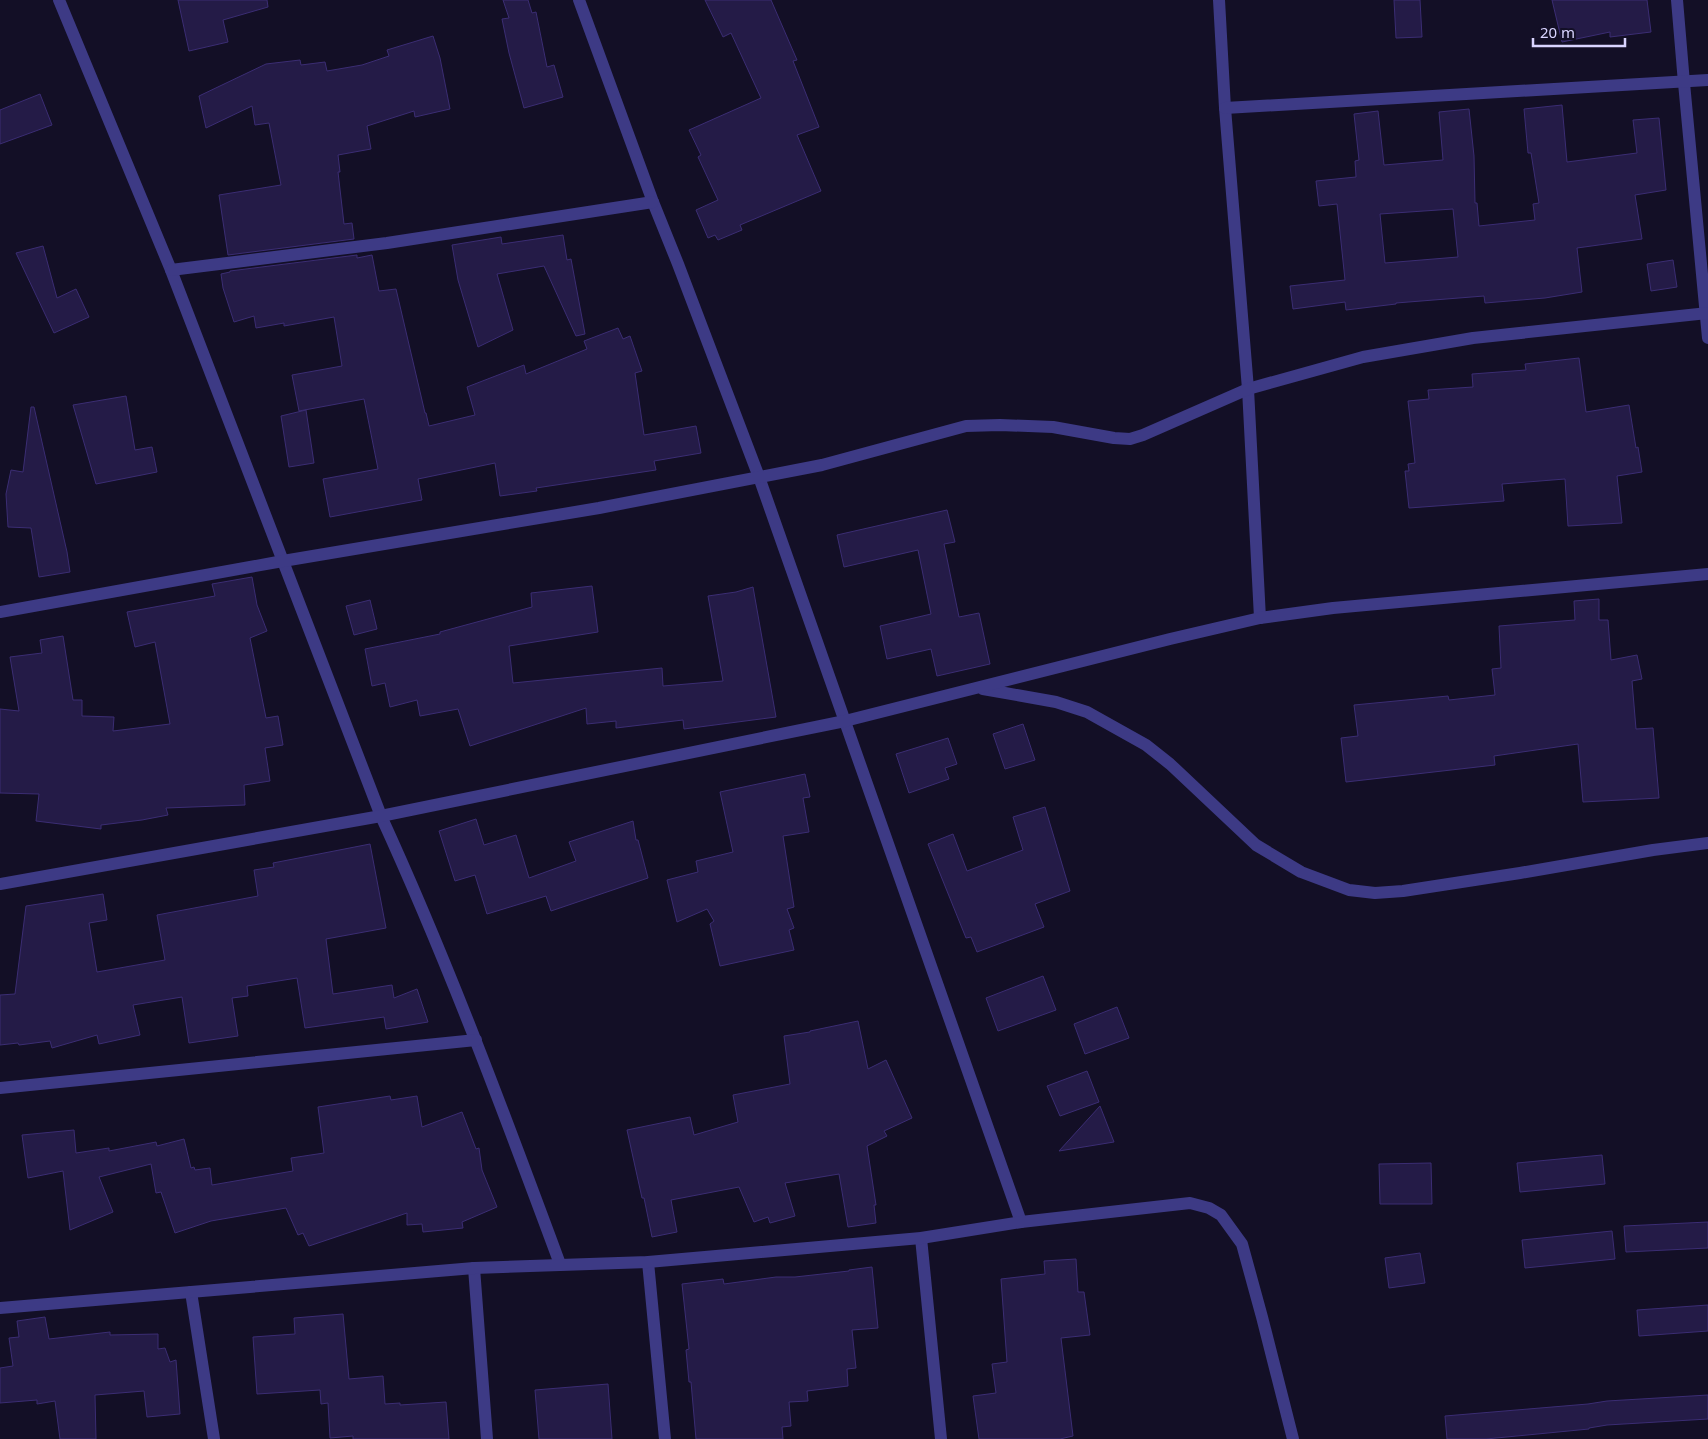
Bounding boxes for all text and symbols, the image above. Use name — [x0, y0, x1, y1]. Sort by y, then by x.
scale bar — [1533, 15, 1626, 47]
text: 20 m — [1540, 22, 1575, 42]

